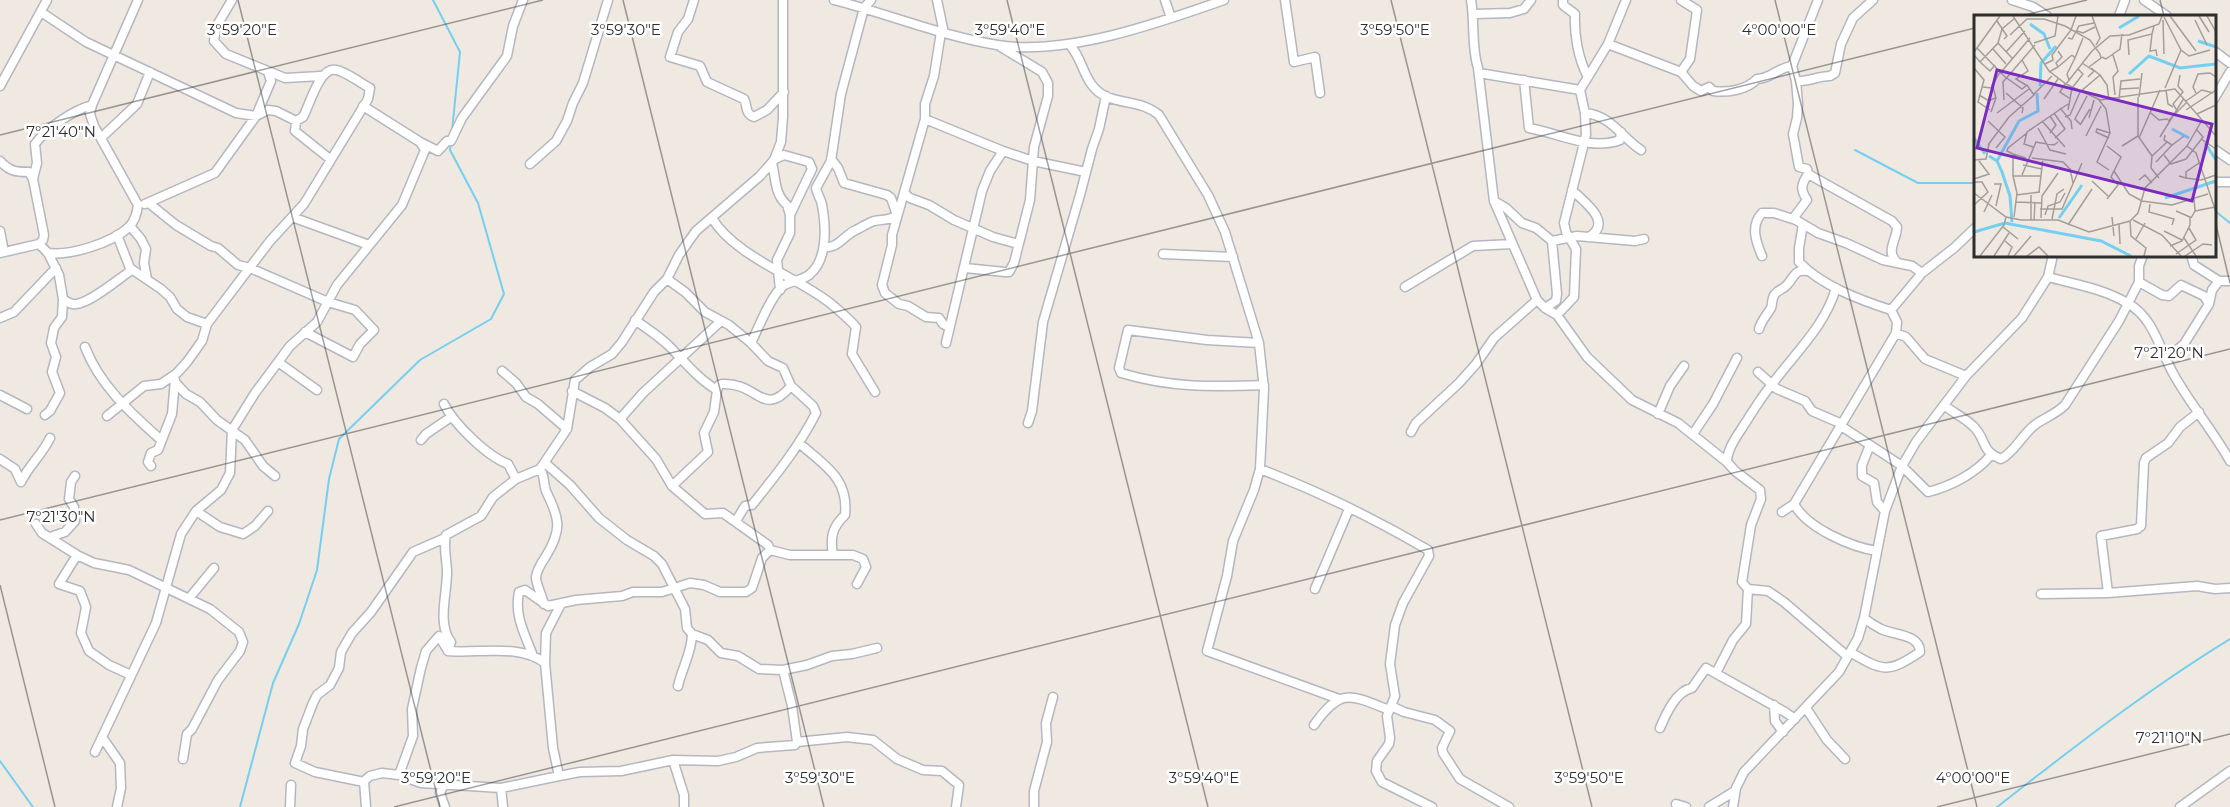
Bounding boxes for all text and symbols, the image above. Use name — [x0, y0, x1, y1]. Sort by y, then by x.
inset map — [1974, 15, 2215, 256]
text: 3°59'20"E — [207, 20, 277, 39]
text: 3°59'30"E — [591, 20, 661, 39]
text: 3°59'40"E — [975, 20, 1045, 39]
text: 3°59'50"E — [1360, 20, 1430, 39]
text: 4°00'00"E — [1742, 20, 1816, 39]
text: 7°21'40"N — [26, 122, 96, 141]
text: 7°21'20"N — [2134, 343, 2204, 362]
text: 7°21'30"N — [26, 507, 96, 526]
text: 7°21'10"N — [2136, 728, 2202, 747]
text: 3°59'20"E — [401, 768, 471, 787]
text: 3°59'30"E — [785, 768, 855, 787]
text: 3°59'40"E — [1169, 768, 1239, 787]
text: 3°59'50"E — [1554, 768, 1624, 787]
text: 4°00'00"E — [1936, 768, 2010, 787]

